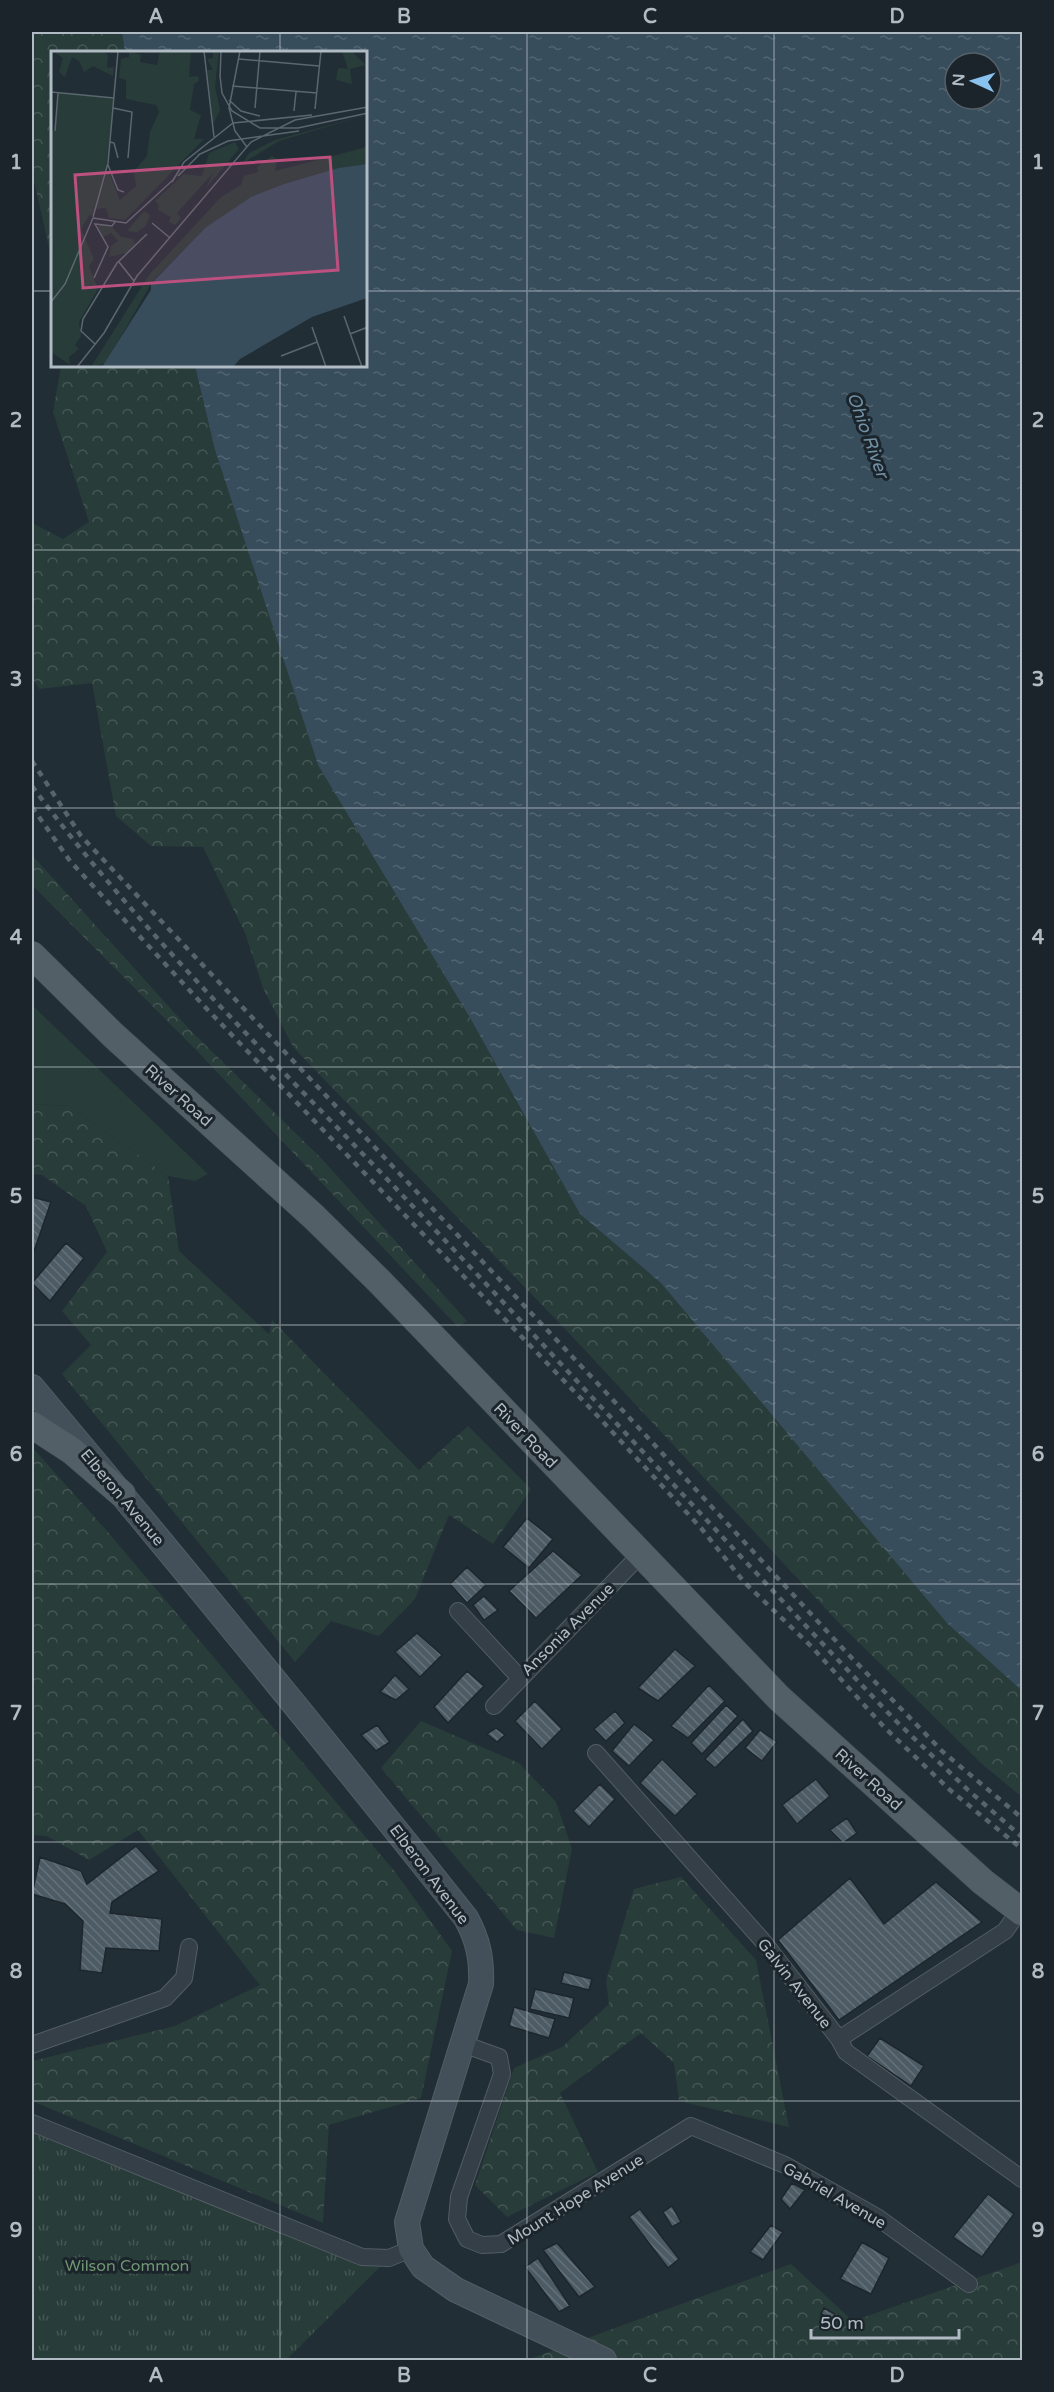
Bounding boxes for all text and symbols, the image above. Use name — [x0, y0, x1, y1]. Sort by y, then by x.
text: A — [149, 5, 164, 29]
text: B — [397, 5, 411, 29]
text: C — [643, 5, 657, 29]
text: D — [889, 5, 905, 29]
inset map — [51, 51, 368, 368]
north arrow — [943, 51, 1003, 111]
text: N — [949, 73, 969, 87]
text: 1 — [10, 151, 22, 175]
text: 1 — [1032, 151, 1044, 175]
water label: Ohio River — [842, 389, 894, 483]
text: 2 — [10, 409, 22, 433]
text: 2 — [1032, 409, 1044, 433]
text: 3 — [10, 668, 22, 692]
text: 3 — [1032, 668, 1044, 692]
text: 4 — [10, 926, 23, 950]
text: 4 — [1032, 926, 1045, 950]
street label: River Road — [141, 1060, 216, 1131]
text: 5 — [10, 1185, 22, 1209]
text: 5 — [1032, 1185, 1044, 1209]
street label: River Road — [489, 1399, 561, 1473]
text: 6 — [10, 1443, 22, 1467]
text: 6 — [1032, 1443, 1044, 1467]
street label: Elberon Avenue — [76, 1445, 169, 1550]
street label: Ansonia Avenue — [517, 1579, 618, 1680]
text: 7 — [10, 1702, 22, 1726]
text: 7 — [1032, 1702, 1044, 1726]
street label: River Road — [831, 1744, 906, 1815]
street label: Elberon Avenue — [385, 1821, 473, 1929]
street label: Galvin Avenue — [753, 1935, 836, 2033]
text: 8 — [10, 1960, 22, 1984]
text: 8 — [1032, 1960, 1044, 1984]
street label: Mount Hope Avenue — [504, 2150, 647, 2250]
street label: Gabriel Avenue — [779, 2158, 890, 2233]
text: 9 — [10, 2219, 22, 2243]
text: 9 — [1032, 2219, 1044, 2243]
park label: Wilson Common — [65, 2256, 189, 2276]
scale bar — [811, 2302, 960, 2340]
text: 50 m — [820, 2312, 864, 2334]
text: A — [149, 2364, 164, 2388]
text: B — [397, 2364, 411, 2388]
text: C — [643, 2364, 657, 2388]
text: D — [889, 2364, 905, 2388]

